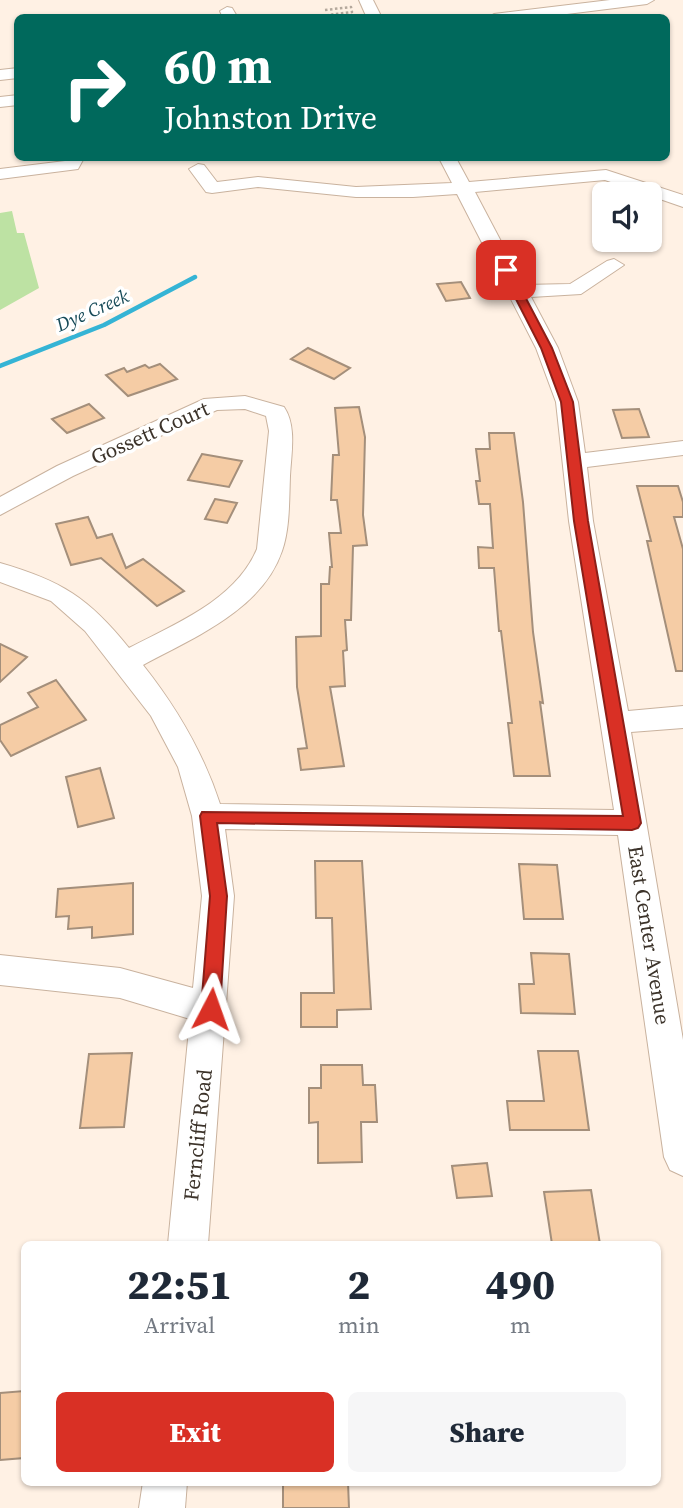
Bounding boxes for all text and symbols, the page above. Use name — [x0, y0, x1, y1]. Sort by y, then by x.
text: 60 m — [164, 32, 272, 99]
icon: right — [49, 42, 140, 133]
text: Johnston Drive — [164, 96, 377, 140]
map controls — [592, 182, 662, 252]
button: sound — [592, 182, 662, 252]
pin — [476, 240, 536, 300]
icon: arrive — [487, 251, 525, 289]
water label: Dye Creek — [51, 282, 133, 338]
street label: Gossett Court — [86, 394, 214, 472]
street label: East Center Avenue — [621, 843, 678, 1027]
position arrow — [174, 972, 248, 1046]
street label: Ferncliff Road — [176, 1067, 219, 1202]
text: 22:51 — [127, 1255, 232, 1313]
text: 2 — [347, 1255, 370, 1313]
text: 490 — [486, 1255, 555, 1313]
text: Arrival — [144, 1309, 215, 1341]
text: min — [338, 1309, 380, 1341]
text: m — [510, 1309, 531, 1341]
button: Exit — [56, 1392, 334, 1472]
button: Share — [348, 1392, 626, 1472]

